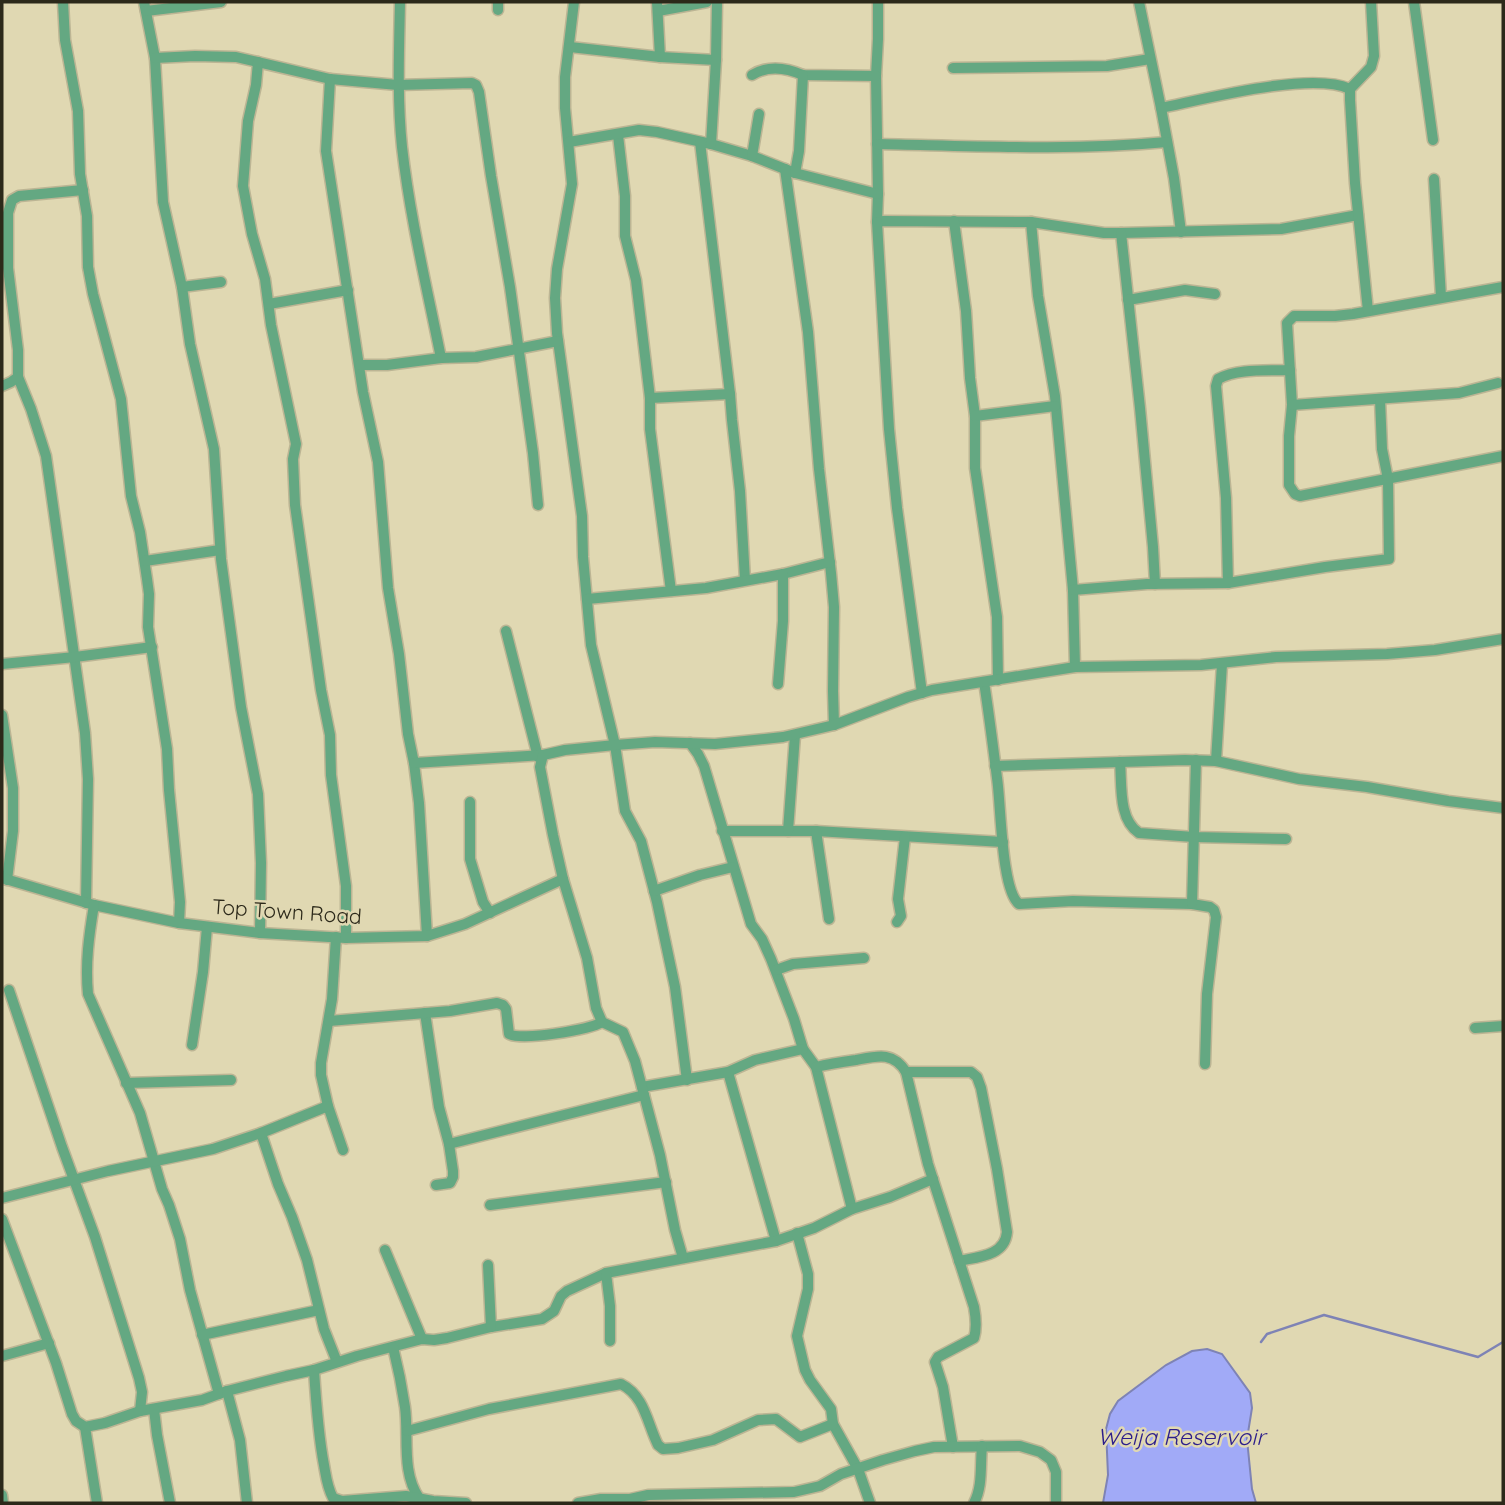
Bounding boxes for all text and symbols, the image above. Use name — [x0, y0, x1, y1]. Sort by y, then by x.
street label: Top Town Road — [211, 893, 363, 929]
water label: Weija Reservoir — [1097, 1422, 1268, 1451]

